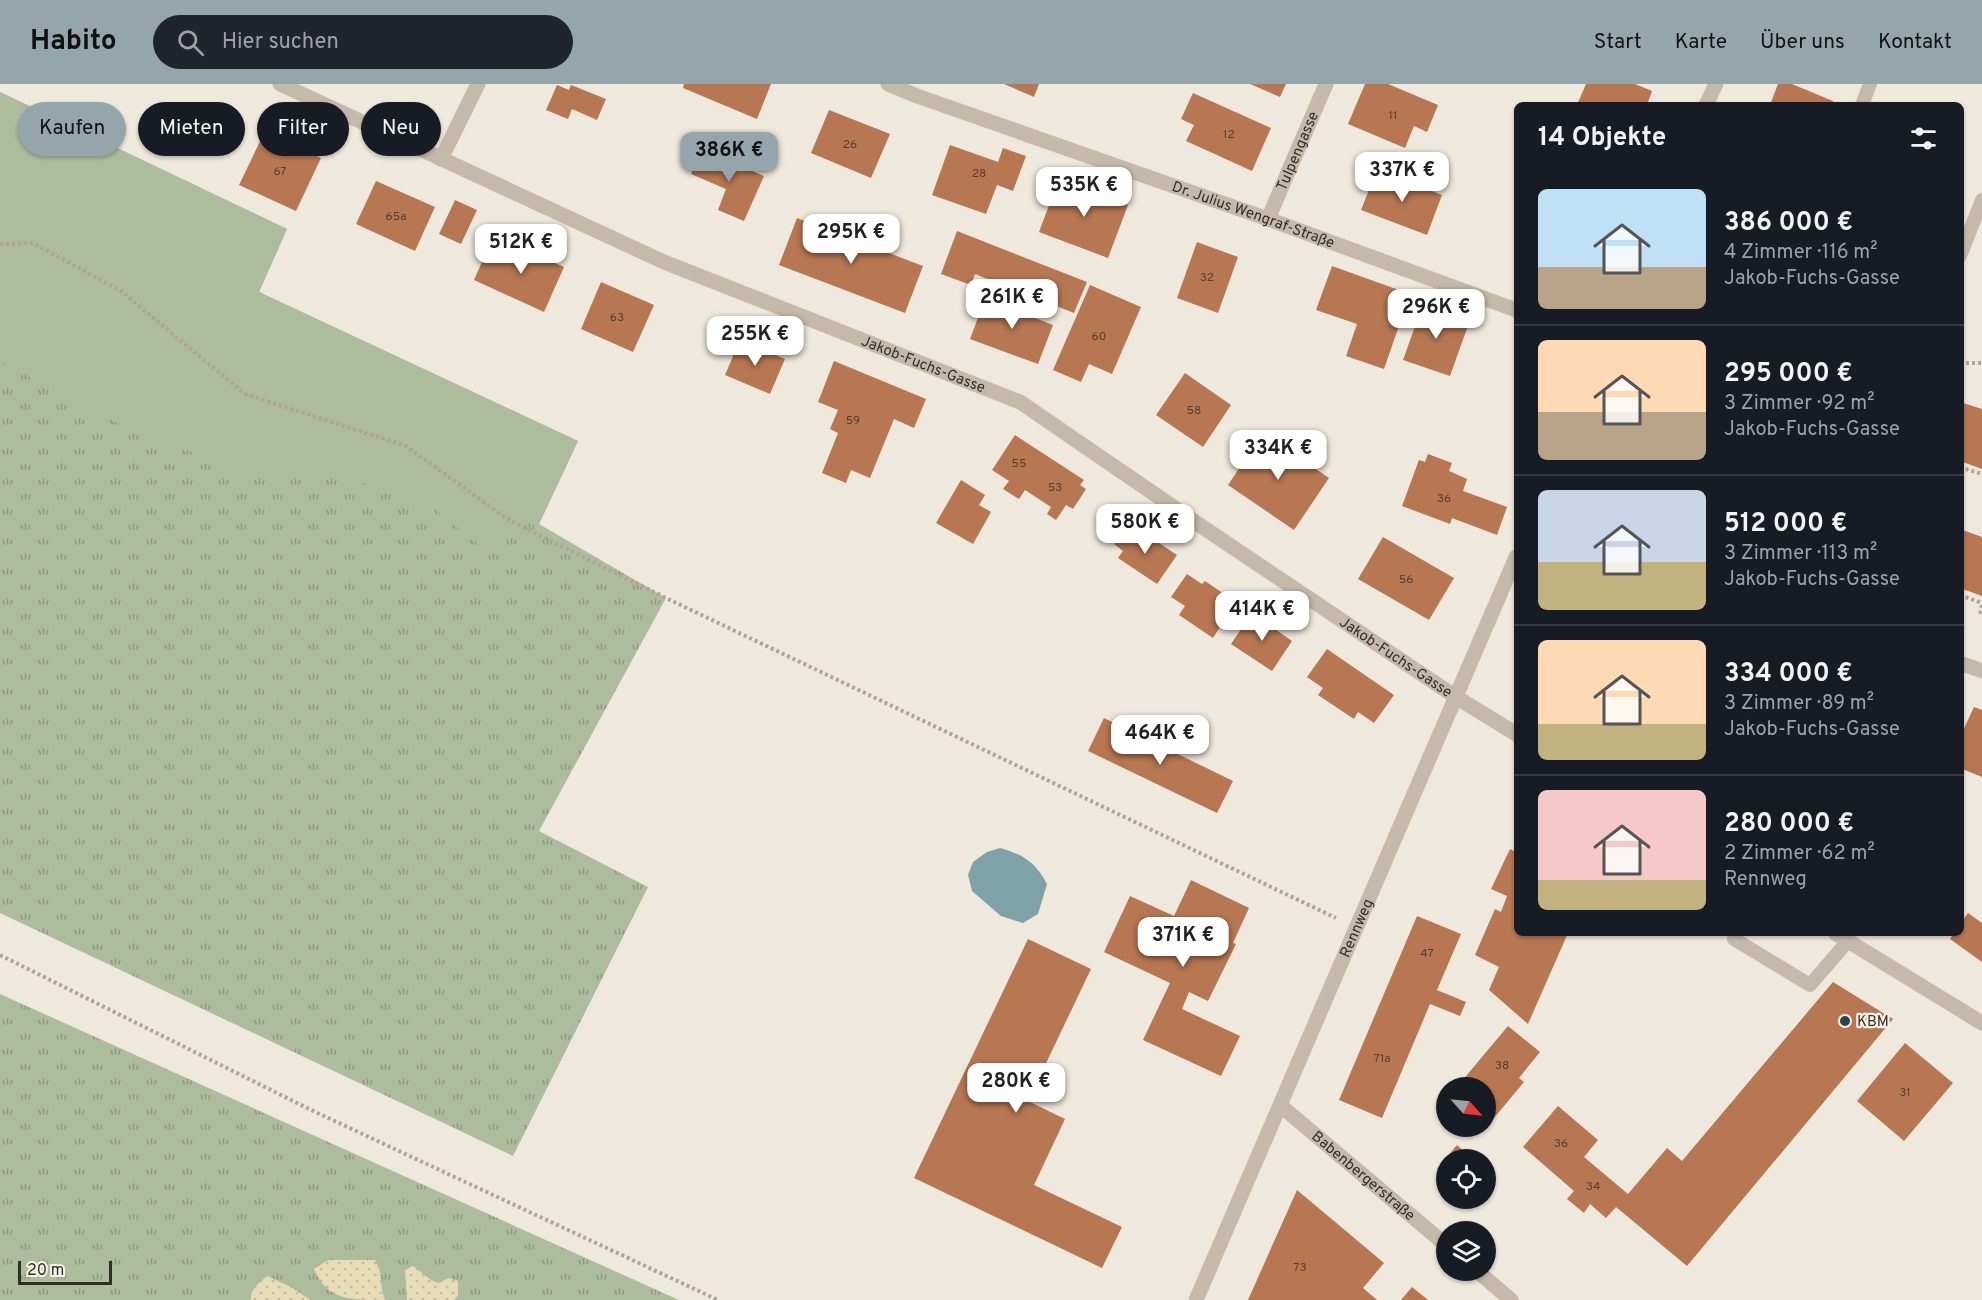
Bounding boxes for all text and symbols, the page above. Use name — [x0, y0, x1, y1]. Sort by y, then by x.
search box — [153, 15, 573, 69]
text: Habito — [30, 24, 117, 60]
icon: search — [174, 26, 207, 59]
text: Hier suchen — [222, 29, 339, 56]
text: Start — [1594, 29, 1642, 56]
text: Karte — [1675, 29, 1727, 56]
text: Über uns — [1760, 29, 1845, 56]
text: Kontakt — [1878, 29, 1952, 56]
chip: Kaufen — [18, 102, 126, 156]
chip: Mieten — [138, 102, 245, 156]
chip: Filter — [257, 102, 349, 156]
chip: Neu — [361, 102, 441, 156]
house number: 11 — [1389, 108, 1397, 124]
street label: Tulpengasse — [1273, 109, 1324, 194]
text: 14 Objekte — [1538, 122, 1666, 155]
icon: filters — [1907, 122, 1940, 155]
house number: 12 — [1223, 127, 1235, 143]
pin: 386K € — [680, 132, 778, 183]
house number: 26 — [843, 137, 857, 153]
text: 386K € — [695, 138, 763, 164]
pin: 337K € — [1353, 152, 1451, 203]
text: 337K € — [1369, 158, 1435, 184]
house number: 67 — [273, 164, 287, 180]
house number: 28 — [972, 166, 986, 182]
pin: 535K € — [1035, 167, 1133, 218]
text: 535K € — [1050, 173, 1118, 199]
street label: Dr. Julius Wengraf-Straße — [1169, 178, 1337, 254]
text: 386 000 € — [1724, 207, 1853, 240]
house number: 65a — [386, 209, 406, 225]
icon: home — [1586, 213, 1658, 285]
pin: 295K € — [802, 214, 900, 265]
text: 295K € — [817, 220, 885, 246]
pin: 512K € — [472, 224, 570, 275]
text: 512K € — [489, 230, 553, 256]
text: 4 Zimmer · 116 m² — [1724, 240, 1878, 266]
text: Jakob-Fuchs-Gasse — [1724, 266, 1900, 292]
house number: 32 — [1200, 270, 1214, 286]
pin: 261K € — [963, 279, 1061, 330]
text: 261K € — [980, 285, 1044, 311]
pin: 296K € — [1387, 289, 1485, 340]
text: 296K € — [1402, 295, 1470, 321]
house number: 63 — [610, 310, 624, 326]
pin: 255K € — [706, 316, 804, 367]
text: 255K € — [721, 322, 789, 348]
house number: 60 — [1092, 329, 1106, 345]
street label: Jakob-Fuchs-Gasse — [858, 332, 988, 398]
text: 295 000 € — [1724, 358, 1853, 391]
icon: home — [1586, 364, 1658, 436]
text: 3 Zimmer · 92 m² — [1724, 391, 1874, 417]
house number: 58 — [1187, 403, 1201, 419]
house number: 59 — [846, 413, 860, 429]
text: Jakob-Fuchs-Gasse — [1724, 417, 1900, 443]
pin: 334K € — [1229, 430, 1327, 481]
text: 334K € — [1244, 436, 1312, 462]
house number: 55 — [1012, 456, 1026, 472]
house number: 53 — [1048, 480, 1062, 496]
house number: 36 — [1437, 491, 1451, 507]
pin: 580K € — [1096, 504, 1194, 555]
text: 512 000 € — [1724, 508, 1847, 541]
text: 580K € — [1110, 510, 1180, 536]
icon: home — [1586, 514, 1658, 586]
text: 3 Zimmer · 113 m² — [1724, 541, 1877, 567]
text: Jakob-Fuchs-Gasse — [1724, 567, 1900, 593]
house number: 56 — [1399, 572, 1413, 588]
pin: 414K € — [1213, 591, 1311, 642]
text: 414K € — [1229, 597, 1295, 623]
street label: Jakob-Fuchs-Gasse — [1335, 613, 1455, 703]
text: 334 000 € — [1724, 658, 1853, 691]
icon: home — [1586, 664, 1658, 736]
text: 3 Zimmer · 89 m² — [1724, 691, 1874, 717]
pin: 464K € — [1111, 715, 1209, 766]
text: Jakob-Fuchs-Gasse — [1724, 717, 1900, 743]
text: 464K € — [1125, 721, 1195, 747]
text: 280 000 € — [1724, 808, 1854, 841]
icon: home — [1586, 814, 1658, 886]
text: 2 Zimmer · 62 m² — [1724, 841, 1875, 867]
text: Rennweg — [1724, 867, 1807, 893]
street label: Rennweg — [1337, 896, 1379, 961]
pin: 371K € — [1134, 917, 1232, 968]
text: 371K € — [1152, 923, 1214, 949]
house number: 47 — [1420, 946, 1434, 962]
place label: KBM — [1857, 1013, 1889, 1032]
marker: KBM — [1838, 1014, 1852, 1028]
house number: 71a — [1374, 1051, 1390, 1067]
house number: 38 — [1495, 1058, 1509, 1074]
pin: 280K € — [967, 1063, 1065, 1114]
text: 280K € — [981, 1069, 1051, 1095]
north arrow — [1436, 1077, 1496, 1137]
map controls — [1436, 1077, 1496, 1281]
house number: 31 — [1899, 1085, 1911, 1101]
street label: Babenbergerstraße — [1307, 1128, 1418, 1226]
house number: 36 — [1554, 1136, 1568, 1152]
button: locate — [1436, 1149, 1496, 1209]
house number: 34 — [1586, 1179, 1600, 1195]
button: layers — [1436, 1221, 1496, 1281]
scale bar — [18, 1258, 112, 1286]
house number: 73 — [1293, 1260, 1307, 1276]
text: 20 m — [27, 1261, 64, 1281]

